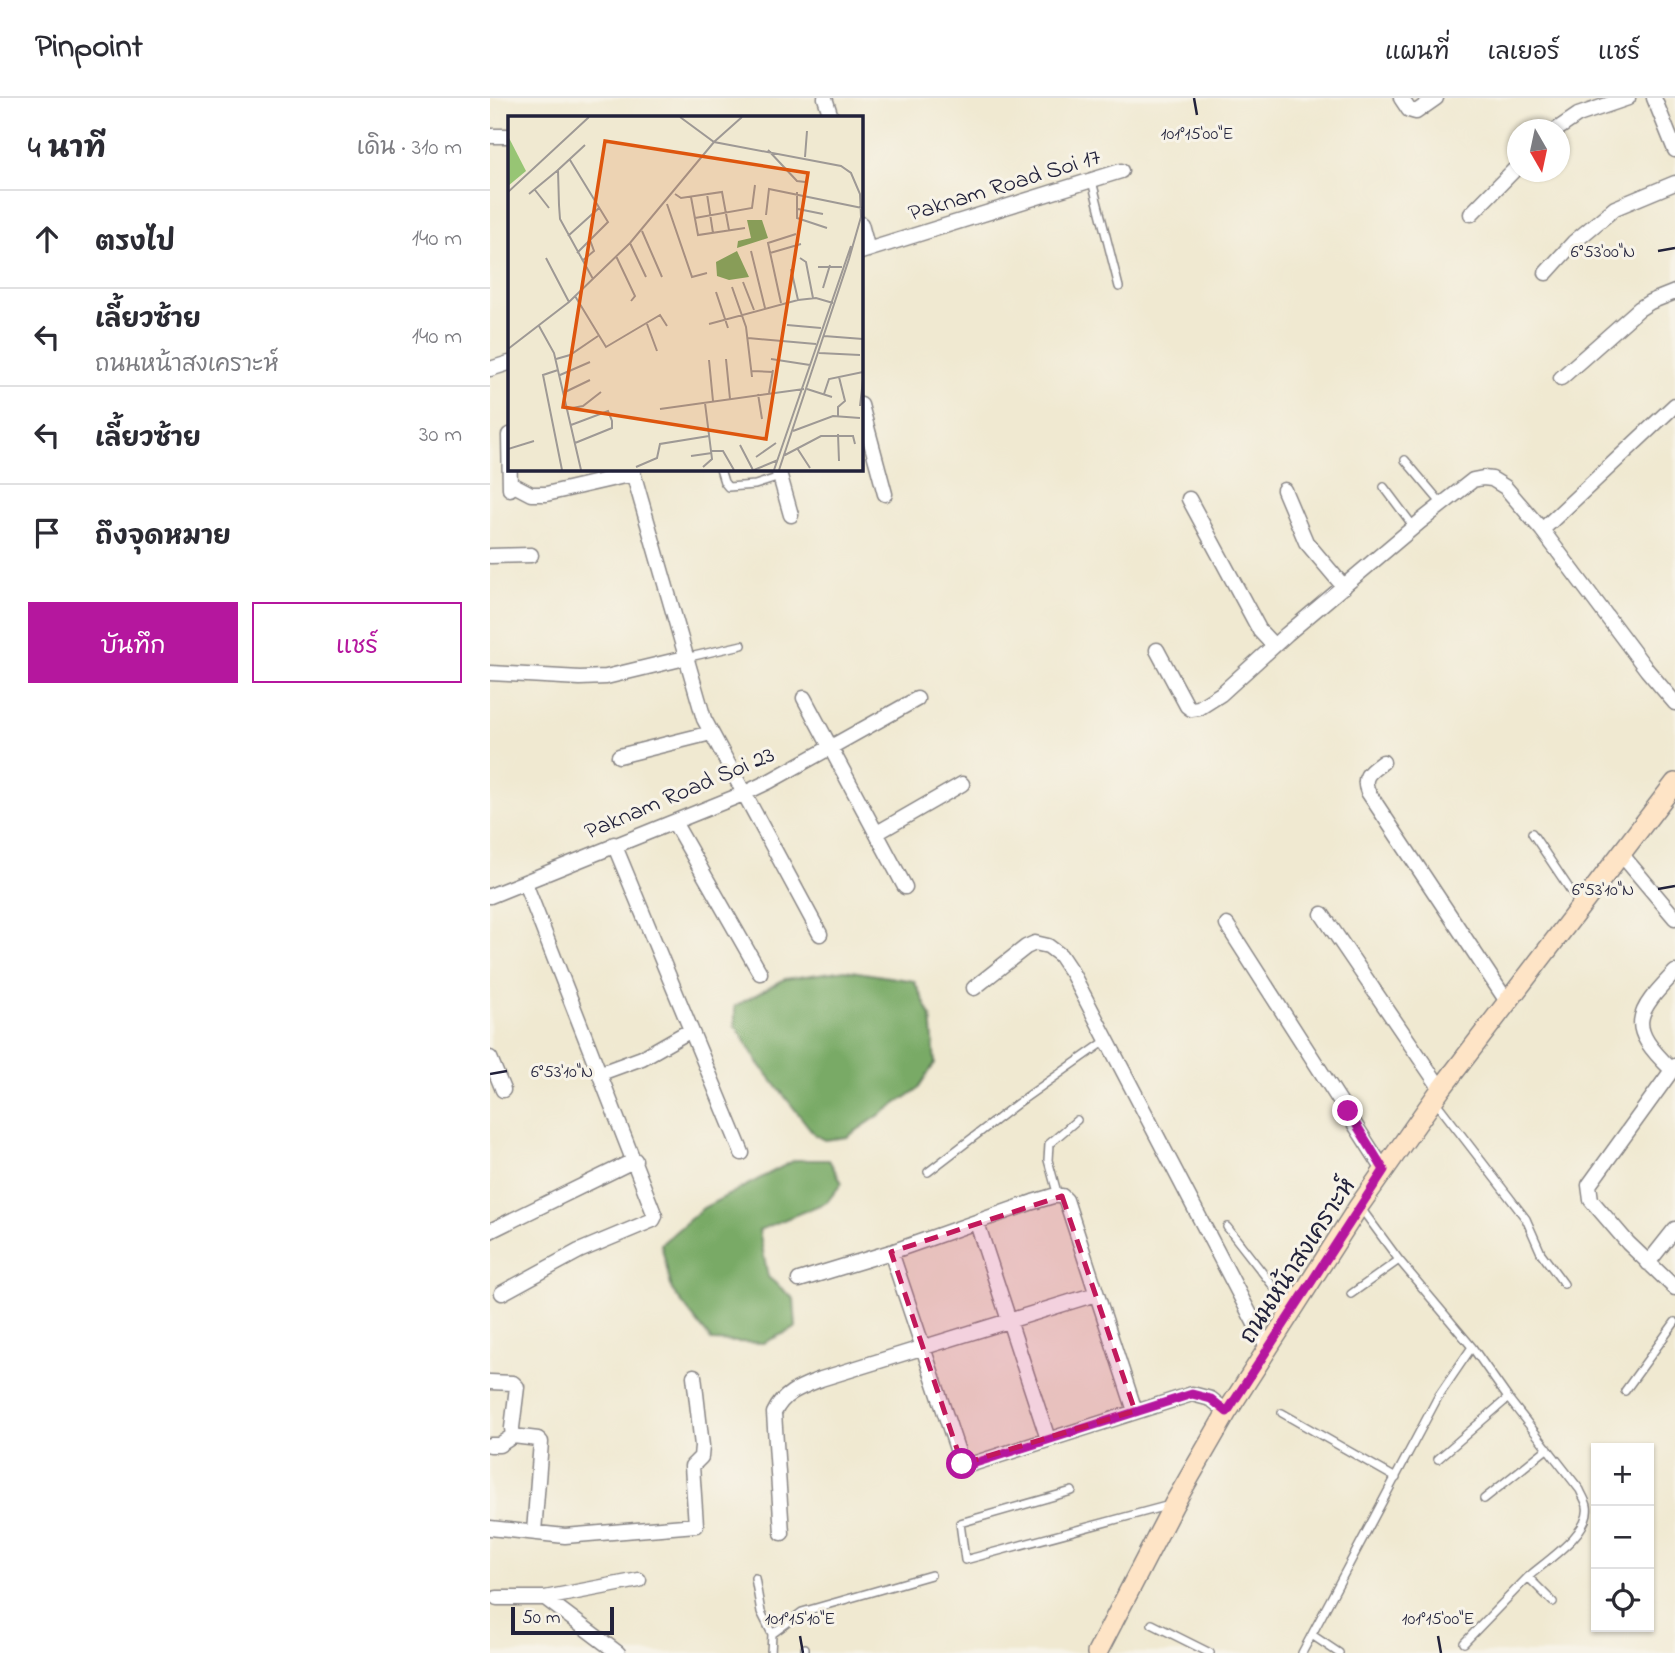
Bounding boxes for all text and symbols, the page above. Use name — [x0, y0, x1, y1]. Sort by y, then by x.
text: Pinpoint — [35, 24, 143, 72]
text: แผนที่ — [1385, 36, 1450, 71]
text: เลเยอร์ — [1488, 36, 1560, 71]
text: แชร์ — [1598, 36, 1640, 71]
inset map — [508, 116, 863, 471]
north arrow — [1507, 119, 1570, 182]
text: 101°15'00"E — [1161, 122, 1233, 148]
text: 4 นาที — [28, 128, 106, 172]
text: เดิน · 310 m — [357, 132, 462, 165]
street label: Paknam Road Soi 17 — [904, 140, 1105, 232]
icon: ahead — [28, 220, 66, 258]
text: 140 m — [412, 223, 462, 256]
text: ตรงไป — [95, 225, 175, 263]
text: 6°53'00"N — [1571, 240, 1635, 266]
text: เลี้ยวซ้าย — [95, 302, 201, 340]
icon: left — [28, 318, 66, 356]
text: 140 m — [412, 321, 462, 354]
text: ถนนหน้าสงเคราะห์ — [95, 349, 279, 382]
icon: left — [28, 416, 66, 454]
text: 30 m — [419, 419, 462, 452]
text: เลี้ยวซ้าย — [95, 421, 201, 459]
icon: arrive — [28, 514, 66, 552]
text: ถึงจุดหมาย — [95, 519, 231, 557]
button: บันทึก — [28, 602, 238, 683]
button: แชร์ — [252, 602, 462, 683]
street label: Paknam Road Soi 23 — [579, 738, 781, 850]
text: 6°53'10"N — [1572, 878, 1634, 904]
text: 6°53'10"N — [531, 1060, 593, 1086]
route end — [1332, 1095, 1363, 1126]
street label: ถนนหน้าสงเคราะห์ — [1231, 1171, 1366, 1351]
map controls — [1591, 1443, 1654, 1632]
button: + — [1591, 1443, 1654, 1506]
route start — [946, 1448, 977, 1479]
button: − — [1591, 1506, 1654, 1569]
button: locate — [1591, 1569, 1654, 1632]
scale bar — [511, 1604, 614, 1636]
text: 50 m — [522, 1605, 561, 1632]
text: 101°15'10"E — [765, 1607, 835, 1633]
text: 101°15'00"E — [1402, 1607, 1474, 1633]

